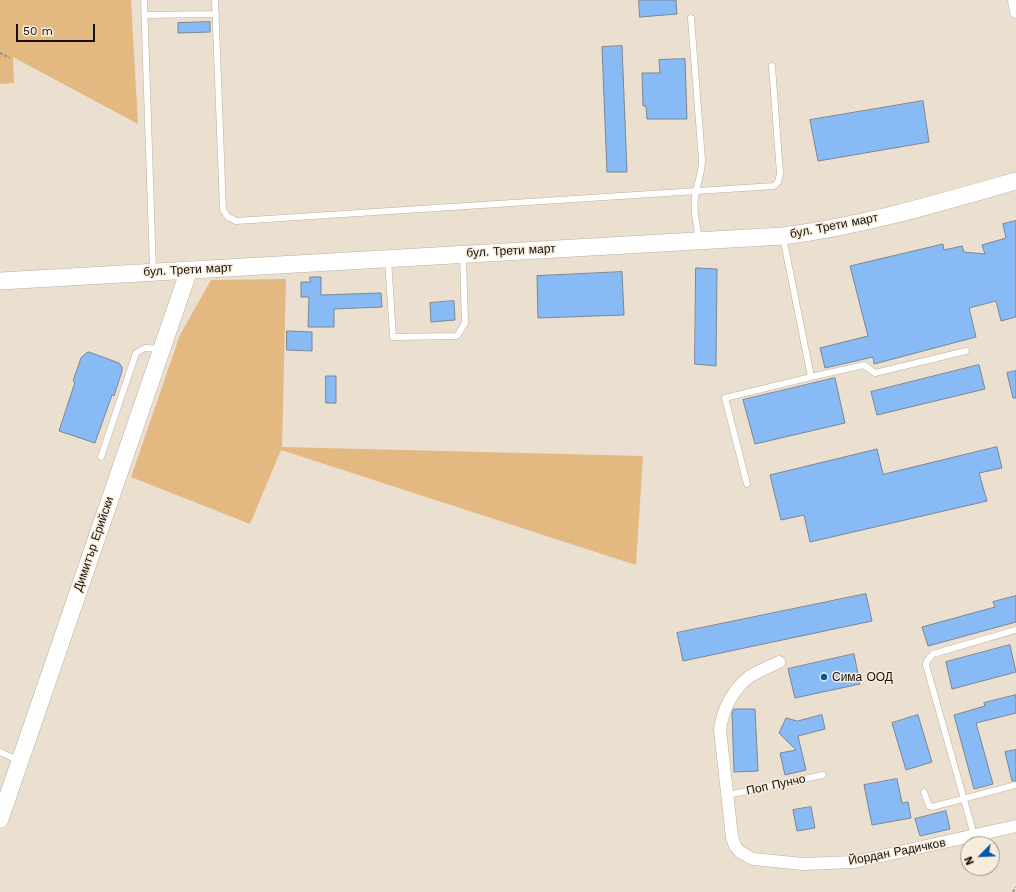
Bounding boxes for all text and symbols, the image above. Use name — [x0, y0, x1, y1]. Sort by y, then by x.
scale bar — [18, 16, 97, 42]
text: 50 m — [23, 24, 53, 38]
street label: бул. Трети март — [789, 210, 879, 242]
street label: бул. Трети март — [466, 241, 556, 261]
street label: бул. Трети март — [143, 260, 233, 280]
street label: Димитър Ерийски — [71, 495, 117, 593]
place label: Сима ООД — [832, 670, 893, 684]
marker: Сима ООД — [819, 672, 829, 682]
street label: Поп Пунчо — [745, 772, 807, 798]
street label: Йордан Радичков — [847, 836, 947, 868]
north arrow — [960, 836, 1000, 876]
text: N — [962, 854, 977, 867]

